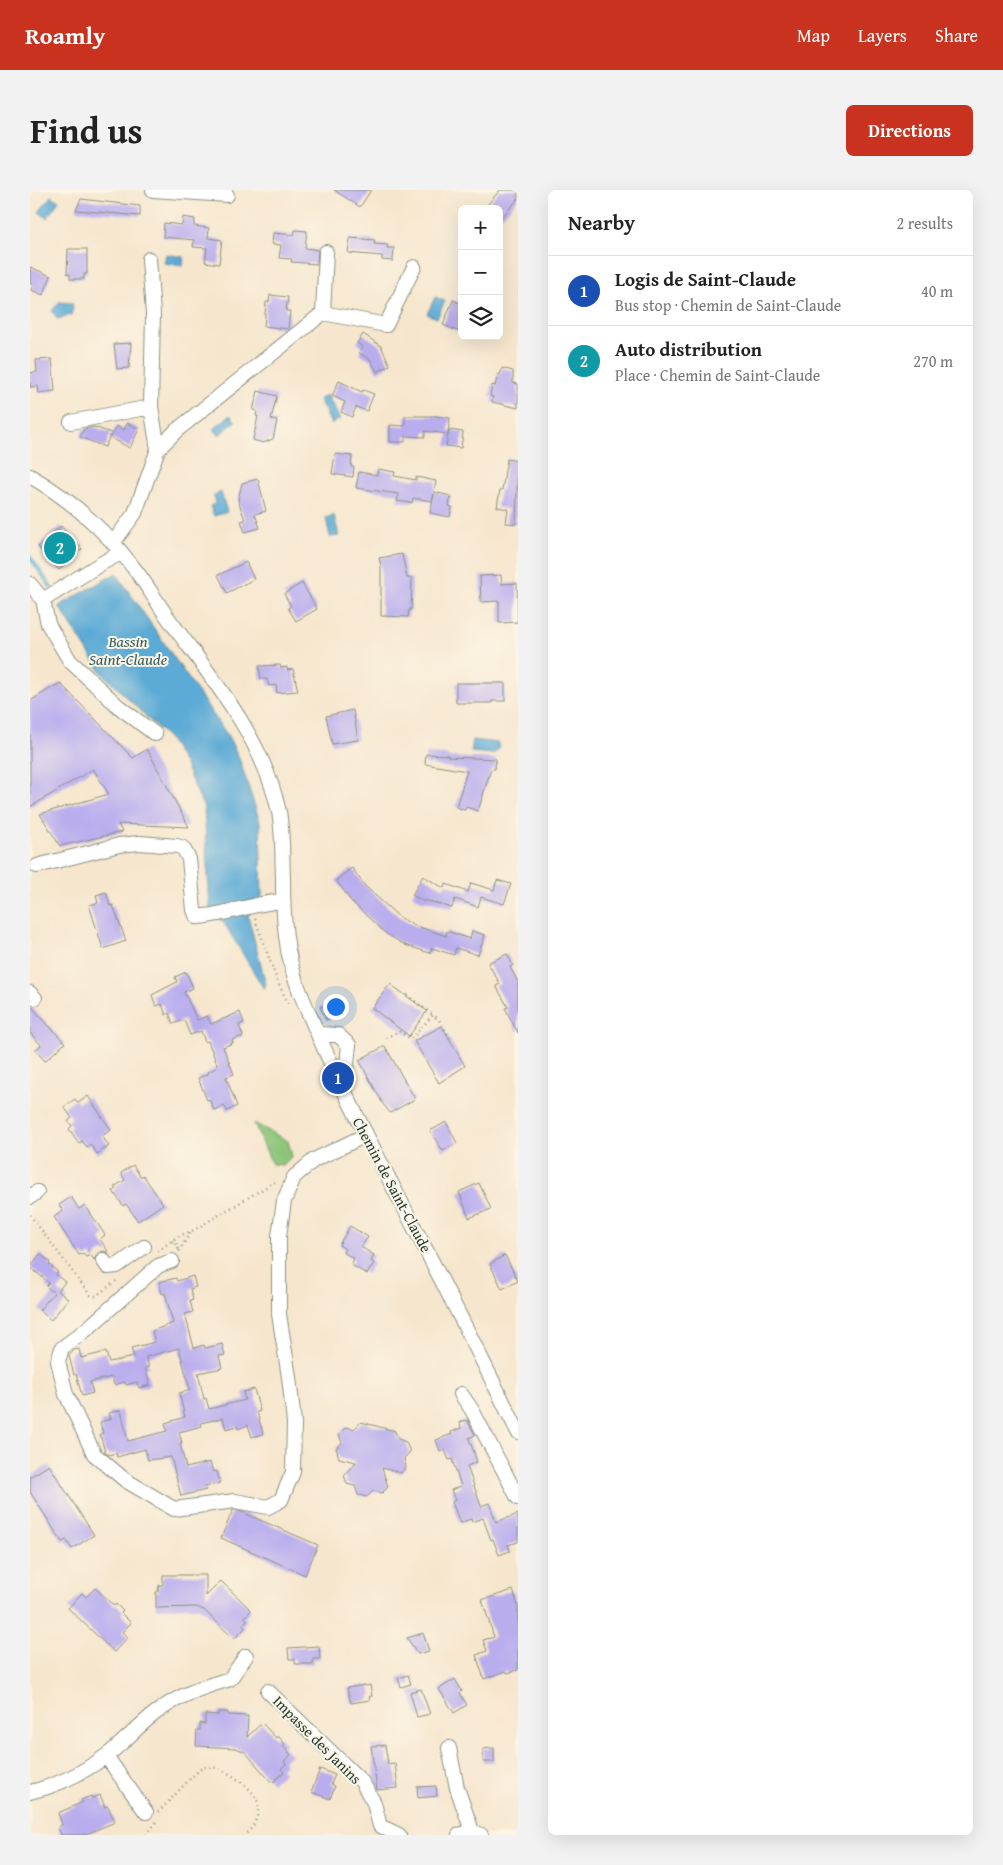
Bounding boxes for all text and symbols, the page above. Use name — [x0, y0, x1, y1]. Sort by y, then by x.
text: Roamly — [25, 18, 105, 53]
text: Map — [797, 22, 830, 49]
text: Layers — [858, 22, 907, 49]
text: Share — [935, 22, 978, 49]
text: Find us — [30, 105, 143, 156]
button: Directions — [846, 105, 973, 156]
map controls — [458, 205, 503, 340]
button: + — [458, 205, 503, 250]
text: Nearby — [568, 207, 635, 238]
text: 2 results — [896, 211, 953, 235]
button: − — [458, 250, 503, 295]
text: Logis de Saint-Claude — [615, 265, 796, 293]
text: 1 — [580, 279, 588, 303]
text: 40 m — [921, 279, 953, 303]
text: Bus stop · Chemin de Saint-Claude — [615, 293, 841, 317]
button: layers — [458, 295, 503, 340]
text: Auto distribution — [615, 335, 762, 363]
text: 2 — [580, 349, 588, 373]
text: 270 m — [913, 349, 953, 373]
text: Place · Chemin de Saint-Claude — [615, 363, 820, 387]
pin: 2 — [44, 529, 76, 567]
water label: Bassin Saint-Claude — [89, 629, 168, 671]
your location — [323, 994, 349, 1020]
pin: 1 — [322, 1059, 354, 1097]
street label: Chemin de Saint-Claude — [348, 1113, 437, 1256]
street label: Impasse des Janins — [268, 1691, 366, 1789]

